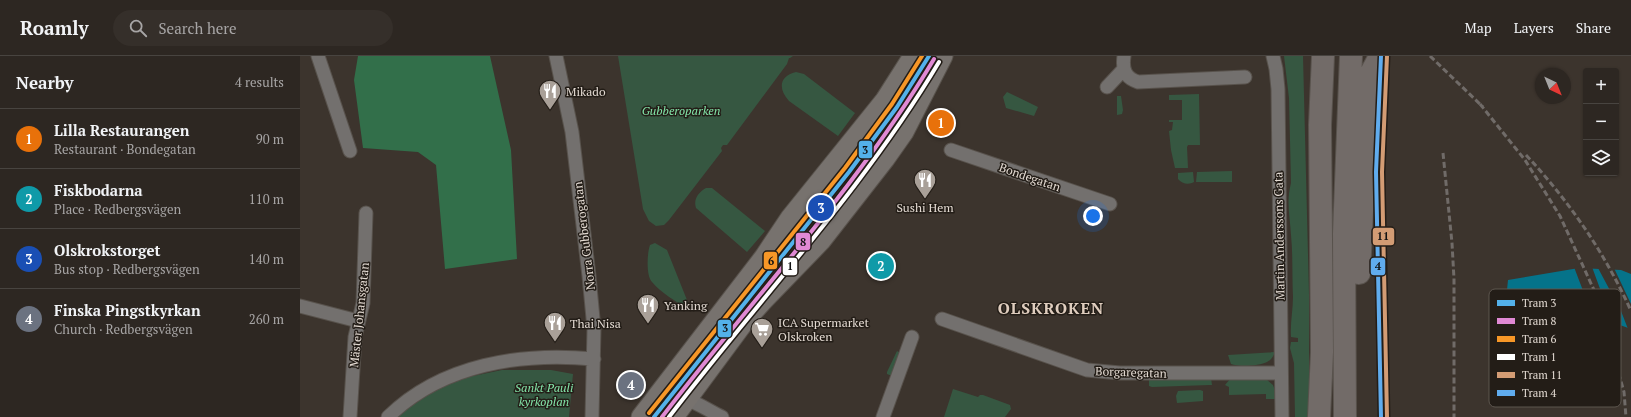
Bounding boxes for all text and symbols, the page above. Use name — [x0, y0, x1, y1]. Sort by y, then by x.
search box — [113, 10, 393, 46]
text: Roamly — [20, 15, 89, 40]
icon: search — [127, 17, 149, 39]
text: Search here — [159, 18, 237, 38]
text: Map — [1465, 18, 1492, 37]
text: Layers — [1514, 18, 1554, 37]
text: Share — [1576, 18, 1611, 37]
north arrow — [1535, 68, 1571, 104]
map controls — [1583, 68, 1619, 176]
button: + — [1583, 68, 1619, 104]
text: Nearby — [16, 71, 74, 94]
text: 4 results — [235, 73, 284, 91]
restaurant icon: Mikado — [537, 78, 563, 111]
place label: Mikado — [566, 84, 606, 99]
park label: Gubberoparken — [642, 103, 720, 118]
button: − — [1583, 104, 1619, 140]
pin: 1 — [928, 108, 954, 138]
text: Lilla Restaurangen — [54, 120, 189, 140]
text: 1 — [25, 130, 33, 148]
text: 90 m — [256, 130, 284, 148]
text: Restaurant · Bondegatan — [54, 140, 196, 158]
line badge: 3 — [858, 140, 873, 159]
button: layers — [1583, 140, 1619, 176]
text: 3 — [862, 143, 868, 157]
street label: Bondegatan — [997, 160, 1063, 194]
restaurant icon: Sushi Hem — [912, 167, 938, 200]
street label: Martin Anderssons Gata — [1270, 172, 1288, 300]
text: Fiskbodarna — [54, 180, 143, 200]
street label: Norra Gubberogatan — [570, 181, 598, 291]
text: 2 — [25, 190, 33, 208]
text: 110 m — [249, 190, 284, 208]
pin: 3 — [808, 193, 834, 223]
text: Place · Redbergsvägen — [54, 200, 181, 218]
place label: Sushi Hem — [896, 200, 954, 215]
your location — [1083, 206, 1103, 226]
line badge: 11 — [1372, 227, 1395, 246]
text: 11 — [1377, 229, 1389, 243]
line badge: 8 — [795, 232, 811, 251]
text: 8 — [800, 235, 806, 249]
text: Olskrokstorget — [54, 240, 161, 260]
text: 3 — [25, 250, 33, 268]
text: 140 m — [249, 250, 284, 268]
line badge: 6 — [763, 251, 778, 270]
pin: 2 — [868, 251, 894, 281]
text: 6 — [768, 254, 774, 268]
line badge: 1 — [782, 257, 798, 276]
line badge: 4 — [1370, 257, 1386, 276]
text: 1 — [787, 259, 793, 273]
text: 4 — [1375, 259, 1382, 273]
text: Bus stop · Redbergsvägen — [54, 260, 200, 278]
street label: Mäster Johansgatan — [346, 262, 372, 368]
legend — [1489, 289, 1621, 407]
restaurant icon: Yanking — [635, 292, 661, 325]
text: Tram 3 — [1522, 296, 1556, 310]
district label: OLSKROKEN — [998, 297, 1104, 319]
place label: Yanking — [664, 298, 708, 313]
text: Finska Pingstkyrkan — [54, 300, 201, 320]
text: 4 — [25, 310, 33, 328]
text: 260 m — [249, 310, 284, 328]
restaurant icon: Thai Nisa — [542, 310, 568, 343]
text: Tram 8 — [1522, 314, 1556, 328]
place label: ICA Supermarket Olskroken — [778, 315, 869, 344]
place label: Thai Nisa — [570, 316, 621, 331]
supermarket icon: ICA Supermarket Olskroken — [749, 316, 775, 349]
line badge: 3 — [717, 319, 732, 338]
text: Church · Redbergsvägen — [54, 320, 193, 338]
text: 3 — [722, 321, 728, 335]
text: Tram 6 — [1522, 332, 1556, 346]
text: Tram 1 — [1522, 350, 1556, 364]
street label: Borgaregatan — [1095, 363, 1167, 381]
text: Tram 11 — [1522, 368, 1562, 382]
pin: 4 — [618, 370, 644, 400]
park label: Sankt Pauli kyrkoplan — [515, 380, 574, 409]
text: Tram 4 — [1522, 386, 1556, 400]

